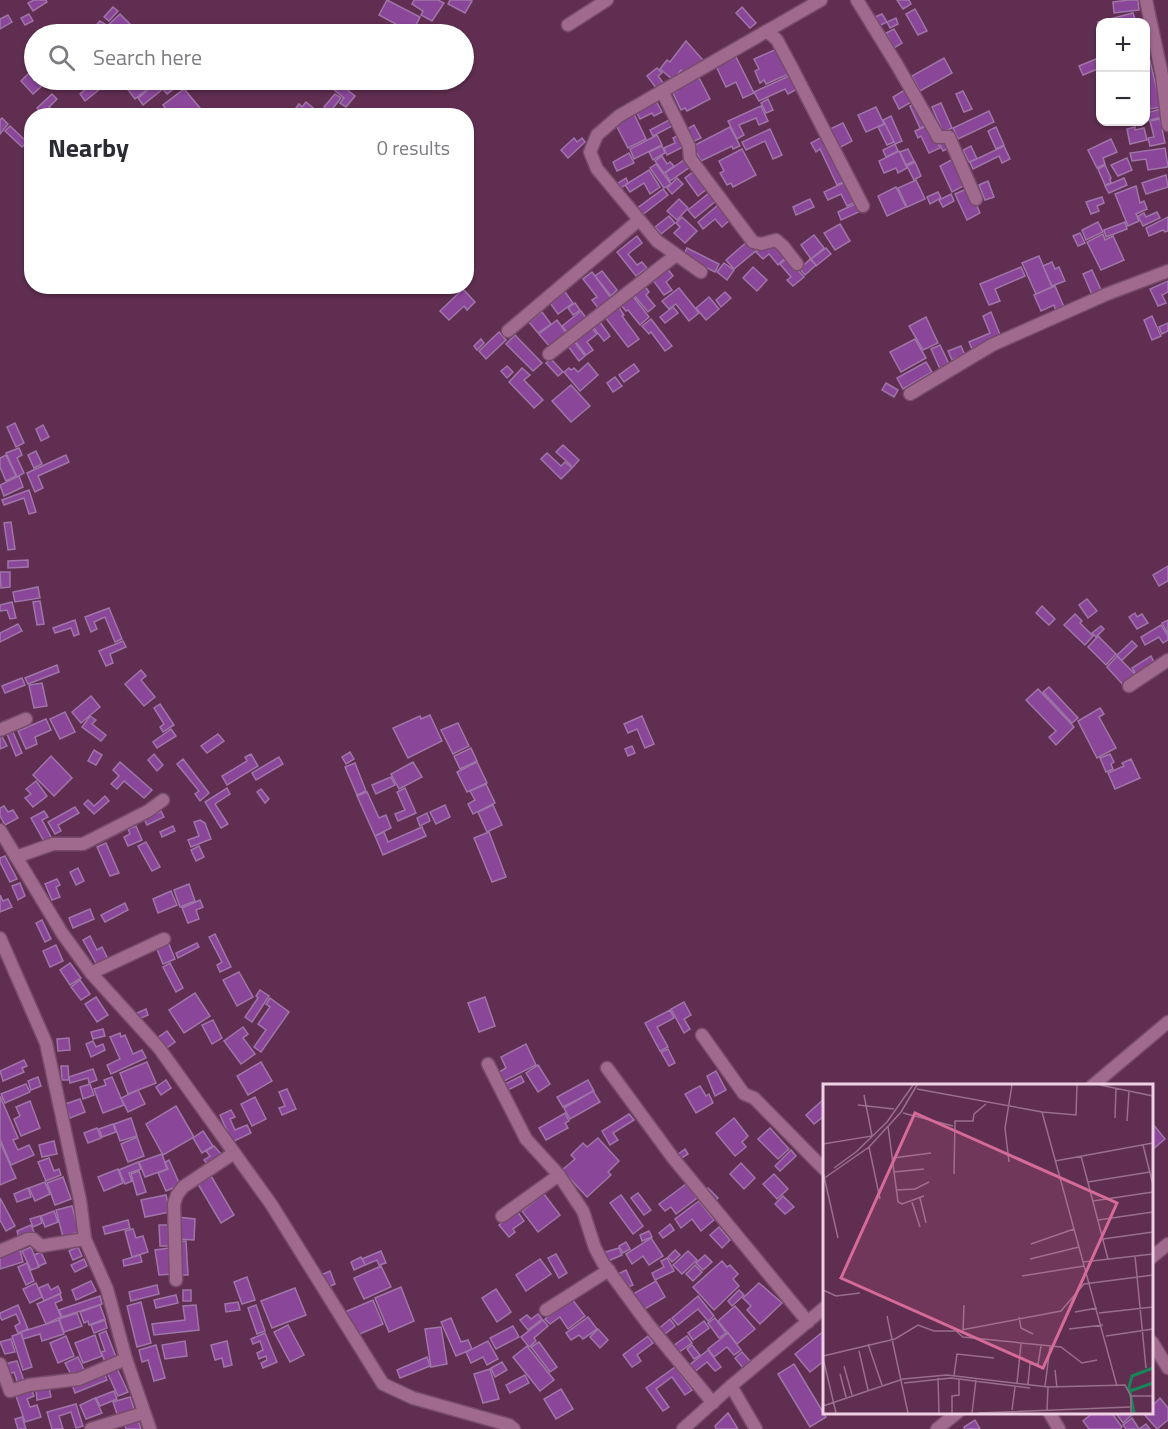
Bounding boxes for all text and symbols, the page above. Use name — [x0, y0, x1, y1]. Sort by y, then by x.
map controls — [1096, 18, 1150, 126]
button: + — [1096, 18, 1150, 72]
search box — [24, 24, 474, 90]
text: Search here — [93, 40, 202, 74]
icon: search — [45, 41, 78, 74]
button: − — [1096, 72, 1150, 126]
text: Nearby — [48, 128, 129, 167]
text: 0 results — [377, 132, 450, 163]
inset map — [823, 1084, 1153, 1414]

